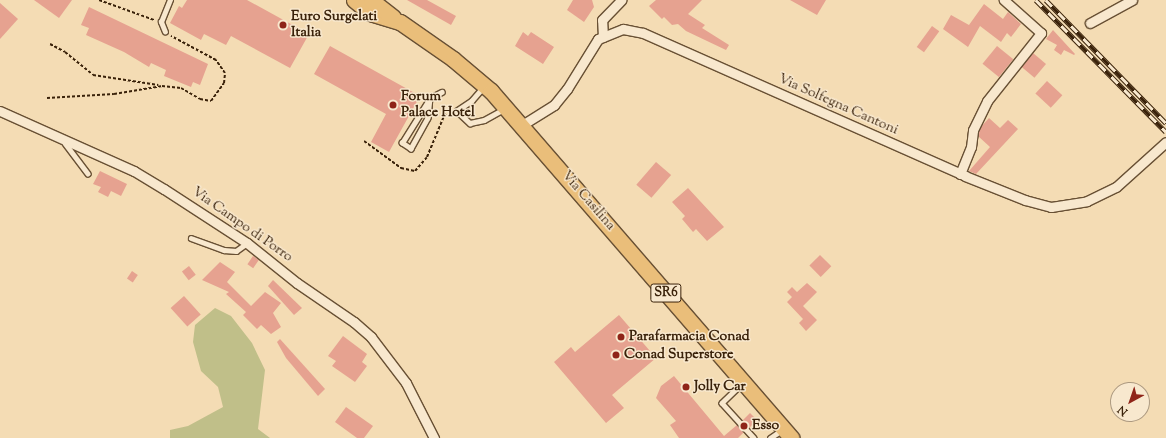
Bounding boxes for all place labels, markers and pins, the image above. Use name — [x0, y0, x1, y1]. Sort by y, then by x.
place label: Euro Surgelati Italia — [291, 9, 377, 42]
marker: Euro Surgelati Italia — [278, 20, 288, 30]
place label: Forum Palace Hotel — [401, 89, 475, 122]
marker: Forum Palace Hotel — [388, 100, 398, 110]
place label: Parafarmacia Conad — [629, 329, 750, 345]
marker: Parafarmacia Conad — [616, 332, 626, 342]
place label: Conad Superstore — [624, 347, 734, 363]
marker: Conad Superstore — [611, 350, 621, 360]
place label: Jolly Car — [694, 379, 746, 395]
marker: Jolly Car — [681, 382, 691, 392]
place label: Esso — [752, 418, 779, 434]
marker: Esso — [739, 421, 749, 431]

